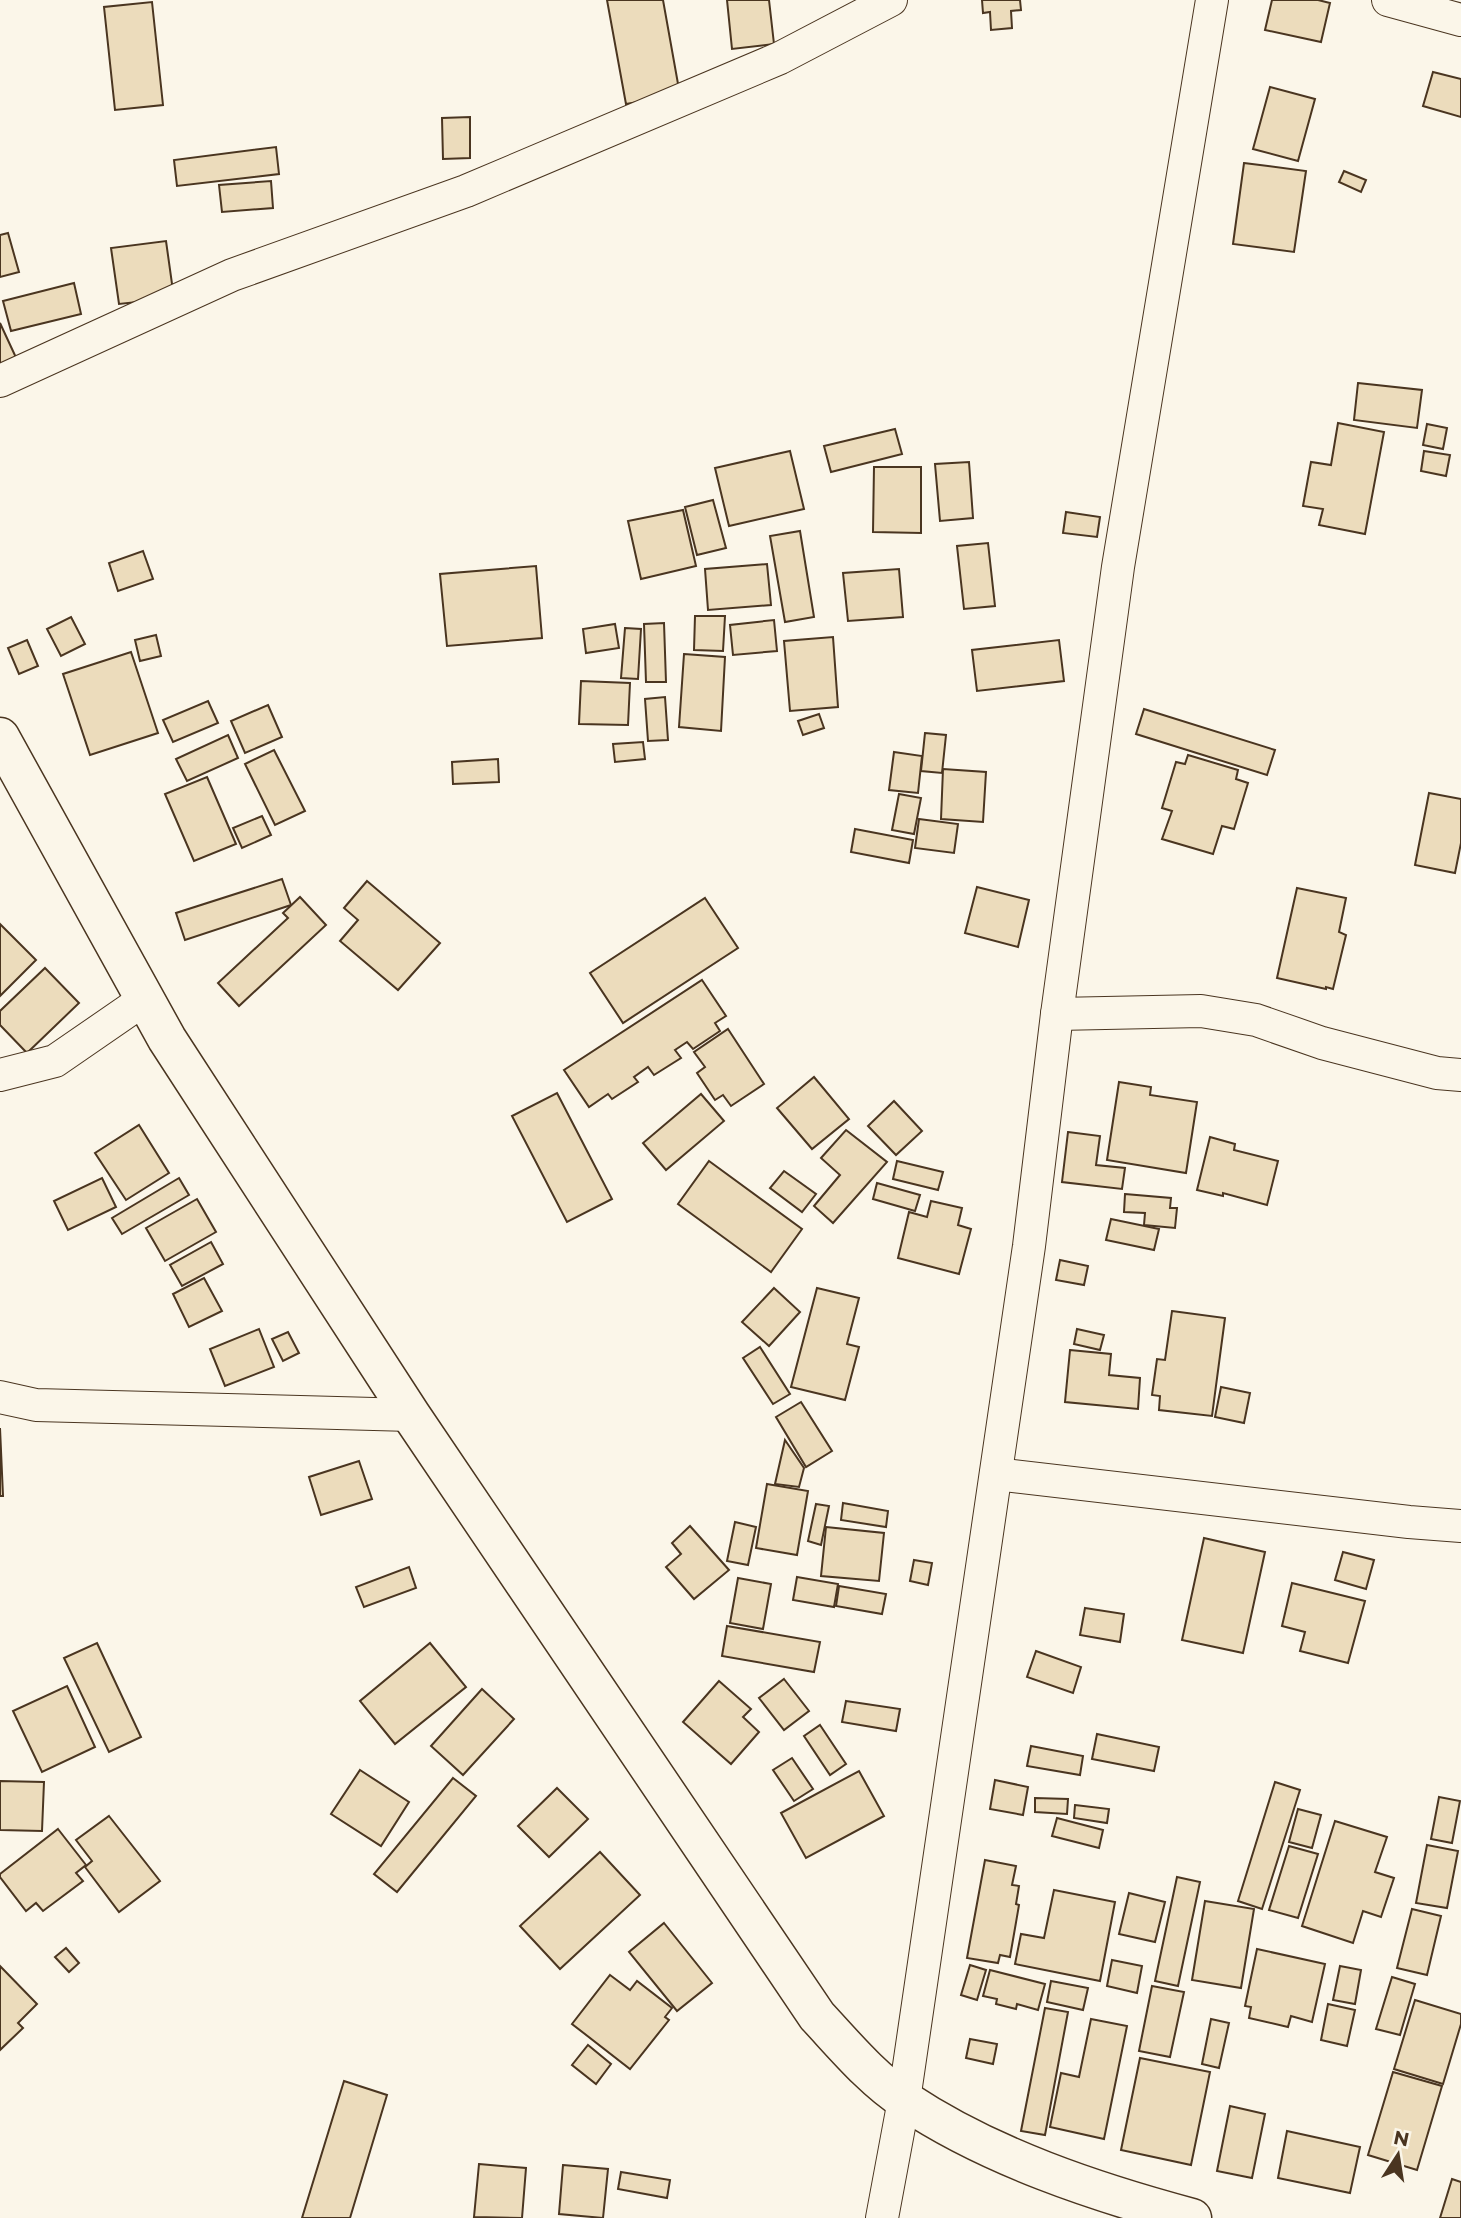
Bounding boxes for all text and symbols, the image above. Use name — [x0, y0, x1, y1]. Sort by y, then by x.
north arrow — [1363, 2120, 1433, 2190]
text: N — [1392, 2126, 1411, 2152]

